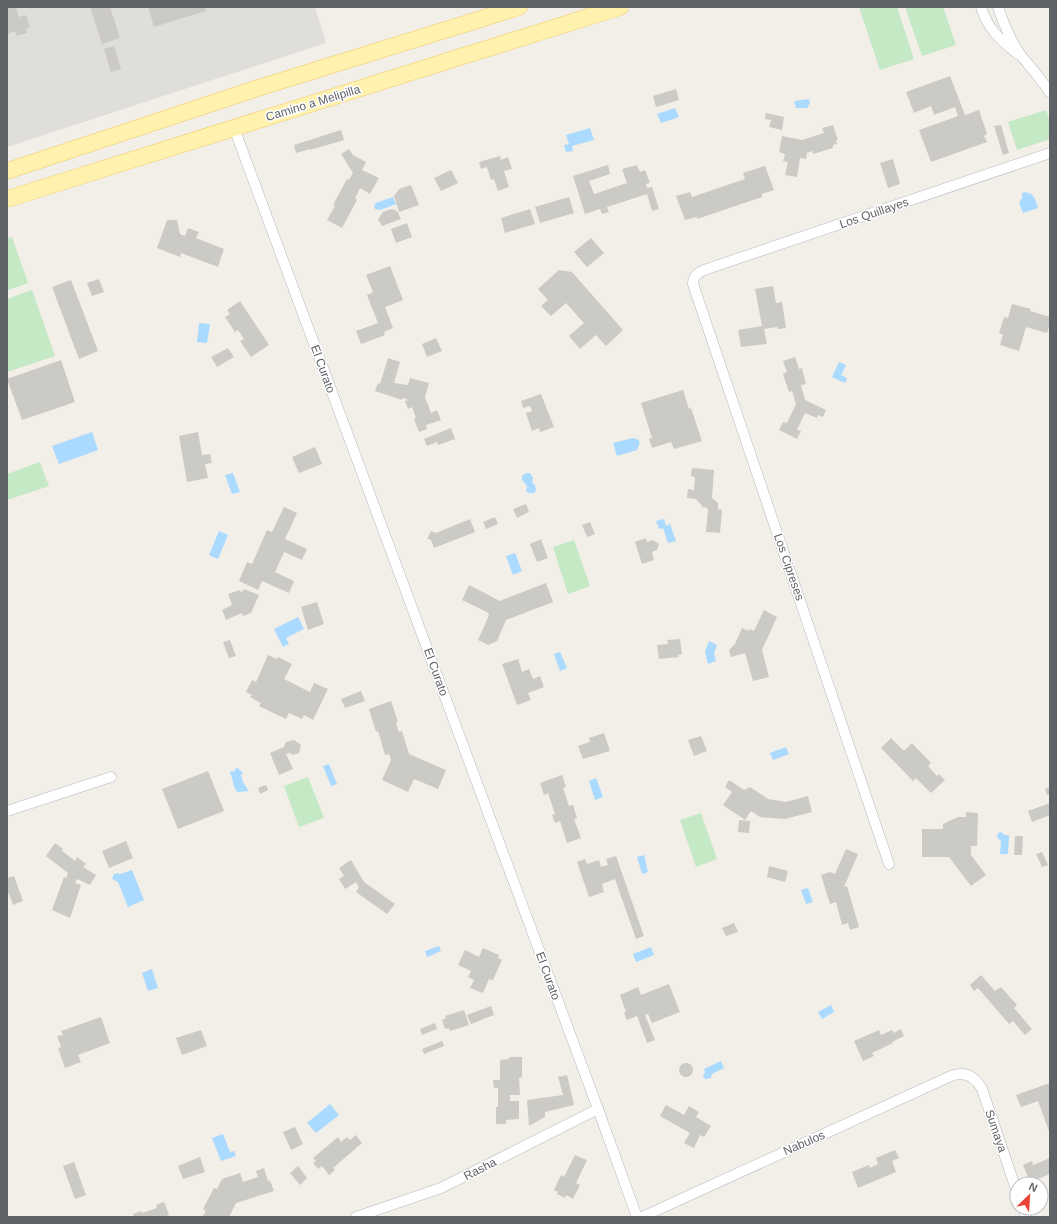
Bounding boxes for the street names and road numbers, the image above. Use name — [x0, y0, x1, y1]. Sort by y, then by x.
street label: Camino a Melipilla — [264, 82, 362, 124]
street label: Los Quillayes — [838, 195, 910, 231]
street label: El Curato — [308, 343, 338, 395]
street label: Los Cipreses — [771, 532, 807, 602]
street label: El Curato — [421, 646, 451, 698]
street label: El Curato — [533, 950, 563, 1002]
street label: Sumaya — [982, 1108, 1010, 1154]
street label: Nabulos — [781, 1128, 827, 1158]
street label: Rasha — [461, 1155, 499, 1183]

